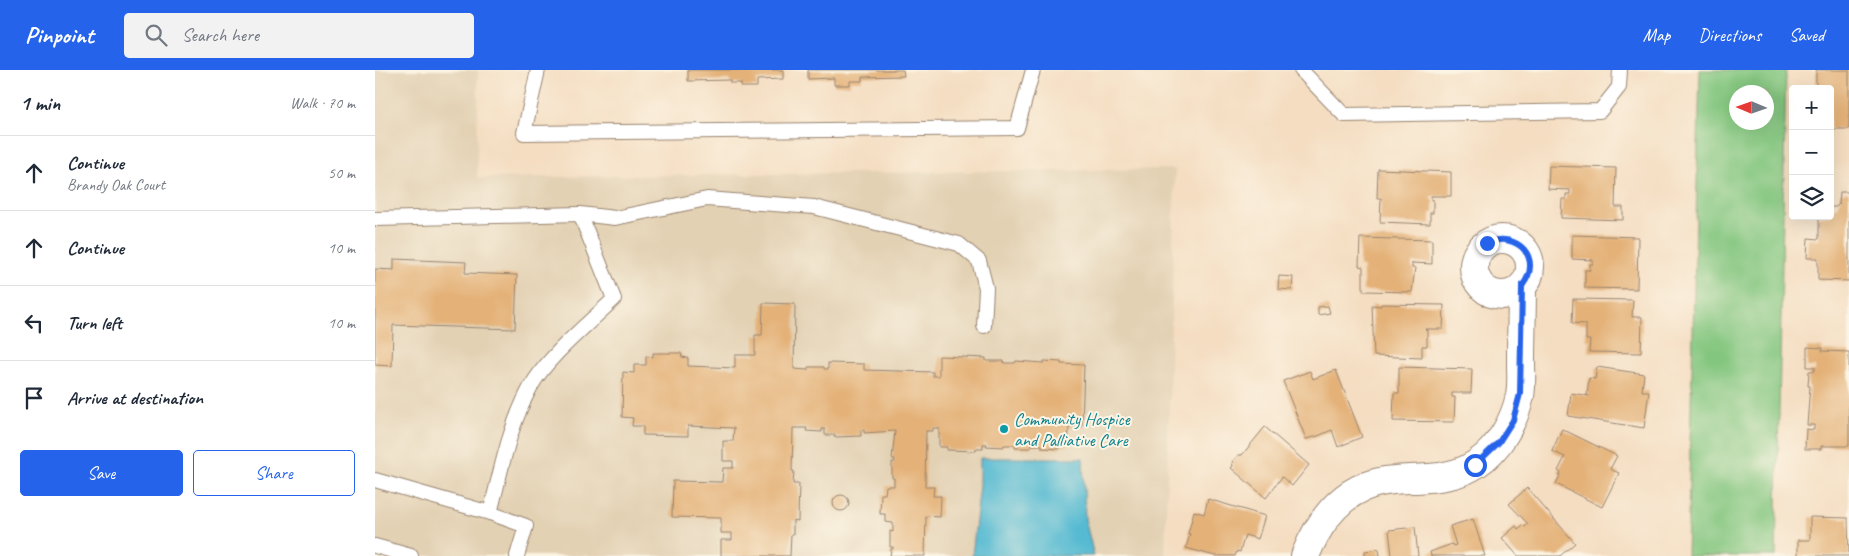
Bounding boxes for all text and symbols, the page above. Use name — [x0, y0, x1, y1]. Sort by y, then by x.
search box — [124, 13, 474, 58]
text: Pinpoint — [25, 20, 94, 50]
icon: search — [142, 21, 170, 49]
text: Search here — [182, 23, 259, 47]
text: Map — [1643, 24, 1670, 46]
text: Directions — [1698, 24, 1761, 46]
text: Saved — [1789, 24, 1824, 46]
north arrow — [1729, 85, 1774, 130]
map controls — [1789, 85, 1834, 220]
button: + — [1789, 85, 1834, 130]
text: 1 min — [20, 90, 60, 116]
text: Walk · 70 m — [290, 93, 355, 113]
button: − — [1789, 130, 1834, 175]
text: Continue — [67, 151, 124, 175]
icon: ahead — [20, 159, 48, 187]
text: 50 m — [328, 163, 355, 183]
text: Brandy Oak Court — [67, 175, 165, 195]
button: layers — [1789, 175, 1834, 220]
route end — [1476, 232, 1499, 255]
icon: ahead — [20, 234, 48, 262]
text: Continue — [67, 236, 124, 260]
text: 10 m — [328, 238, 355, 258]
icon: left — [20, 309, 48, 337]
text: Turn left — [67, 311, 122, 335]
text: 10 m — [328, 313, 355, 333]
icon: arrive — [20, 384, 48, 412]
text: Arrive at destination — [67, 386, 203, 410]
place label: Community Hospice and Palliative Care — [1014, 408, 1131, 451]
marker: Community Hospice and Palliative Care — [998, 423, 1010, 435]
button: Save — [20, 450, 183, 496]
button: Share — [193, 450, 355, 496]
route start — [1464, 454, 1487, 477]

